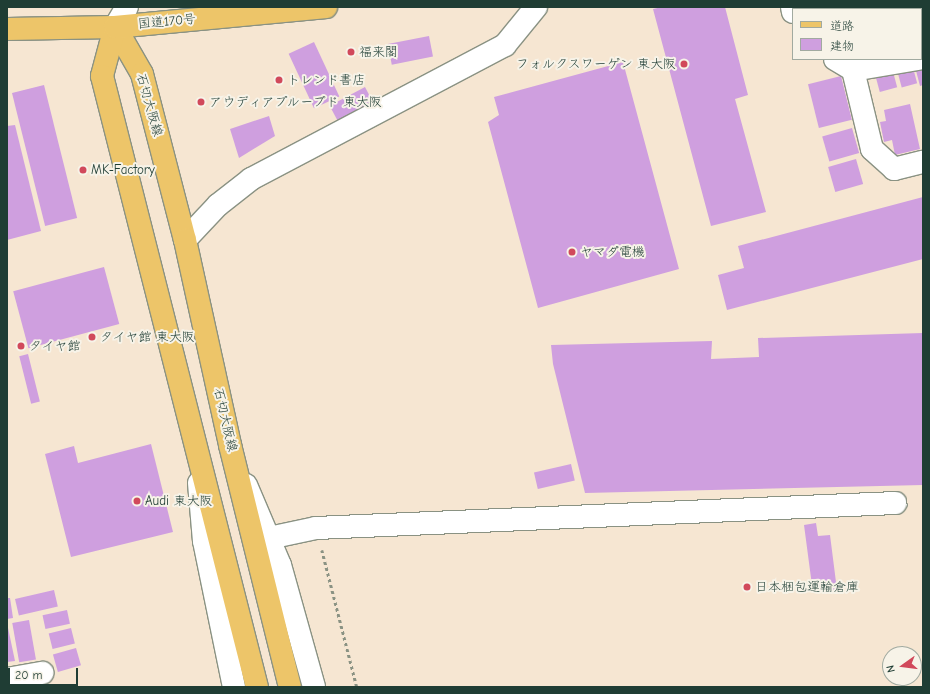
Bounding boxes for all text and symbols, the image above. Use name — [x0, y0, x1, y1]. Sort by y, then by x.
legend — [792, 8, 922, 60]
street label: 国道170号 — [137, 12, 197, 32]
text: 道路 — [830, 19, 854, 33]
text: 建物 — [830, 39, 854, 53]
place label: 福来閣 — [359, 44, 398, 60]
marker: 福来閣 — [346, 47, 356, 57]
place label: フォルクスワーゲン 東大阪 — [516, 56, 676, 72]
marker: フォルクスワーゲン 東大阪 — [679, 59, 689, 69]
street label: 石切大阪線 — [133, 72, 165, 138]
place label: トレンド書店 — [287, 72, 365, 88]
marker: トレンド書店 — [274, 75, 284, 85]
place label: アウディアプルーブド 東大阪 — [209, 94, 383, 110]
marker: アウディアプルーブド 東大阪 — [196, 97, 206, 107]
place label: MK-Factory — [91, 162, 155, 178]
marker: MK-Factory — [78, 165, 88, 175]
place label: ヤマダ電機 — [580, 244, 645, 260]
marker: ヤマダ電機 — [567, 247, 577, 257]
place label: タイヤ館 東大阪 — [100, 329, 195, 345]
marker: タイヤ館 東大阪 — [87, 332, 97, 342]
place label: タイヤ館 — [29, 338, 81, 354]
marker: タイヤ館 — [16, 341, 26, 351]
street label: 石切大阪線 — [210, 387, 240, 453]
place label: Audi 東大阪 — [145, 493, 212, 509]
marker: Audi 東大阪 — [132, 496, 142, 506]
place label: 日本梱包運輸倉庫 — [755, 579, 859, 595]
marker: 日本梱包運輸倉庫 — [742, 582, 752, 592]
north arrow — [882, 646, 922, 686]
scale bar — [10, 660, 80, 686]
text: N — [884, 664, 898, 674]
text: 20 m — [15, 668, 43, 682]

